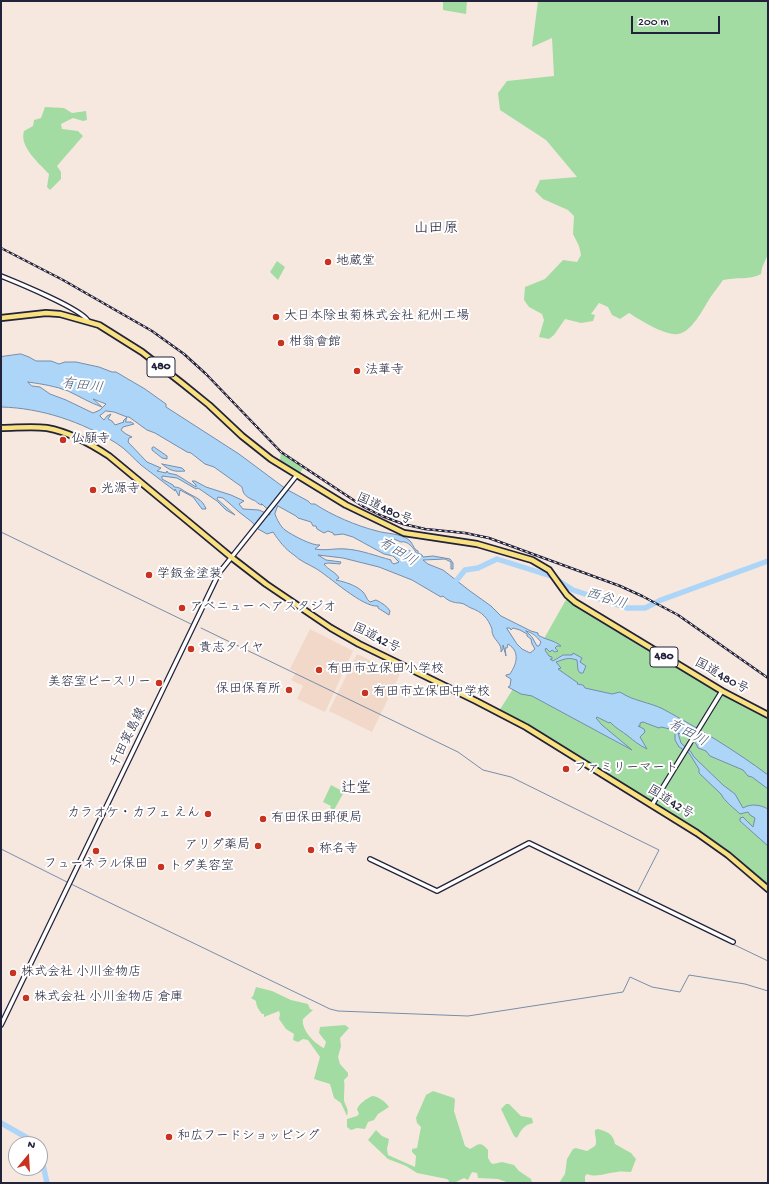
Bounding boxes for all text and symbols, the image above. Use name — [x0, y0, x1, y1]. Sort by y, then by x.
scale bar — [633, 8, 722, 34]
text: 200 m — [638, 16, 669, 30]
district label: 山田原 — [414, 221, 458, 239]
place label: 地蔵堂 — [336, 254, 375, 270]
marker: 地蔵堂 — [323, 257, 333, 267]
place label: 大日本除虫菊株式会社 紀州工場 — [284, 309, 469, 325]
marker: 大日本除虫菊株式会社 紀州工場 — [271, 312, 281, 322]
place label: 柑翁會館 — [289, 335, 341, 351]
marker: 柑翁會館 — [276, 338, 286, 348]
road number: 480 — [147, 357, 175, 377]
place label: 法華寺 — [365, 363, 404, 379]
marker: 法華寺 — [352, 366, 362, 376]
water label: 有田川 — [60, 376, 104, 398]
place label: 仏願寺 — [71, 432, 110, 448]
marker: 仏願寺 — [58, 435, 68, 445]
place label: 光源寺 — [101, 482, 140, 498]
marker: 光源寺 — [88, 485, 98, 495]
street label: 国道480号 — [354, 491, 414, 529]
water label: 有田川 — [375, 535, 419, 571]
place label: 学鈑金塗装 — [157, 567, 222, 583]
marker: 学鈑金塗装 — [144, 570, 154, 580]
water label: 西谷川 — [583, 586, 629, 614]
place label: アベニュー ヘアスタジオ — [190, 600, 336, 616]
marker: アベニュー ヘアスタジオ — [177, 603, 187, 613]
street label: 国道42号 — [349, 621, 403, 657]
place label: 貴志タイヤ — [199, 641, 264, 657]
marker: 貴志タイヤ — [186, 644, 196, 654]
road number: 480 — [650, 647, 678, 667]
street label: 国道480号 — [691, 656, 751, 698]
place label: 有田市立保田小学校 — [327, 662, 444, 678]
marker: 有田市立保田小学校 — [314, 665, 324, 675]
place label: 美容室ピースリー — [48, 675, 151, 691]
marker: 美容室ピースリー — [154, 678, 164, 688]
place label: 保田保育所 — [216, 682, 281, 698]
marker: 保田保育所 — [284, 685, 294, 695]
place label: 有田市立保田中学校 — [373, 685, 490, 701]
marker: 有田市立保田中学校 — [360, 688, 370, 698]
street label: 千田箕島線 — [108, 705, 150, 771]
water label: 有田川 — [665, 717, 709, 751]
place label: ファミリーマート — [574, 761, 678, 777]
marker: ファミリーマート — [561, 764, 571, 774]
district label: 辻堂 — [341, 781, 371, 799]
street label: 国道42号 — [644, 783, 696, 823]
place label: カラオケ・カフェ えん — [67, 806, 200, 822]
marker: カラオケ・カフェ えん — [203, 809, 213, 819]
place label: 有田保田郵便局 — [271, 811, 362, 827]
marker: 有田保田郵便局 — [258, 814, 268, 824]
place label: アリダ薬局 — [185, 838, 250, 854]
marker: アリダ薬局 — [253, 841, 263, 851]
place label: 称名寺 — [319, 842, 358, 858]
marker: 称名寺 — [306, 845, 316, 855]
marker: フューネラル保田 — [91, 846, 101, 856]
place label: フューネラル保田 — [44, 857, 148, 873]
place label: トダ美容室 — [169, 859, 234, 875]
marker: トダ美容室 — [156, 862, 166, 872]
place label: 株式会社 小川金物店 — [21, 965, 141, 981]
marker: 株式会社 小川金物店 — [8, 968, 18, 978]
place label: 株式会社 小川金物店 倉庫 — [34, 990, 183, 1006]
marker: 株式会社 小川金物店 倉庫 — [21, 993, 31, 1003]
place label: 和広フードショッピング — [177, 1129, 320, 1145]
marker: 和広フードショッピング — [164, 1132, 174, 1142]
north arrow — [8, 1136, 48, 1176]
text: N — [26, 1139, 37, 1152]

